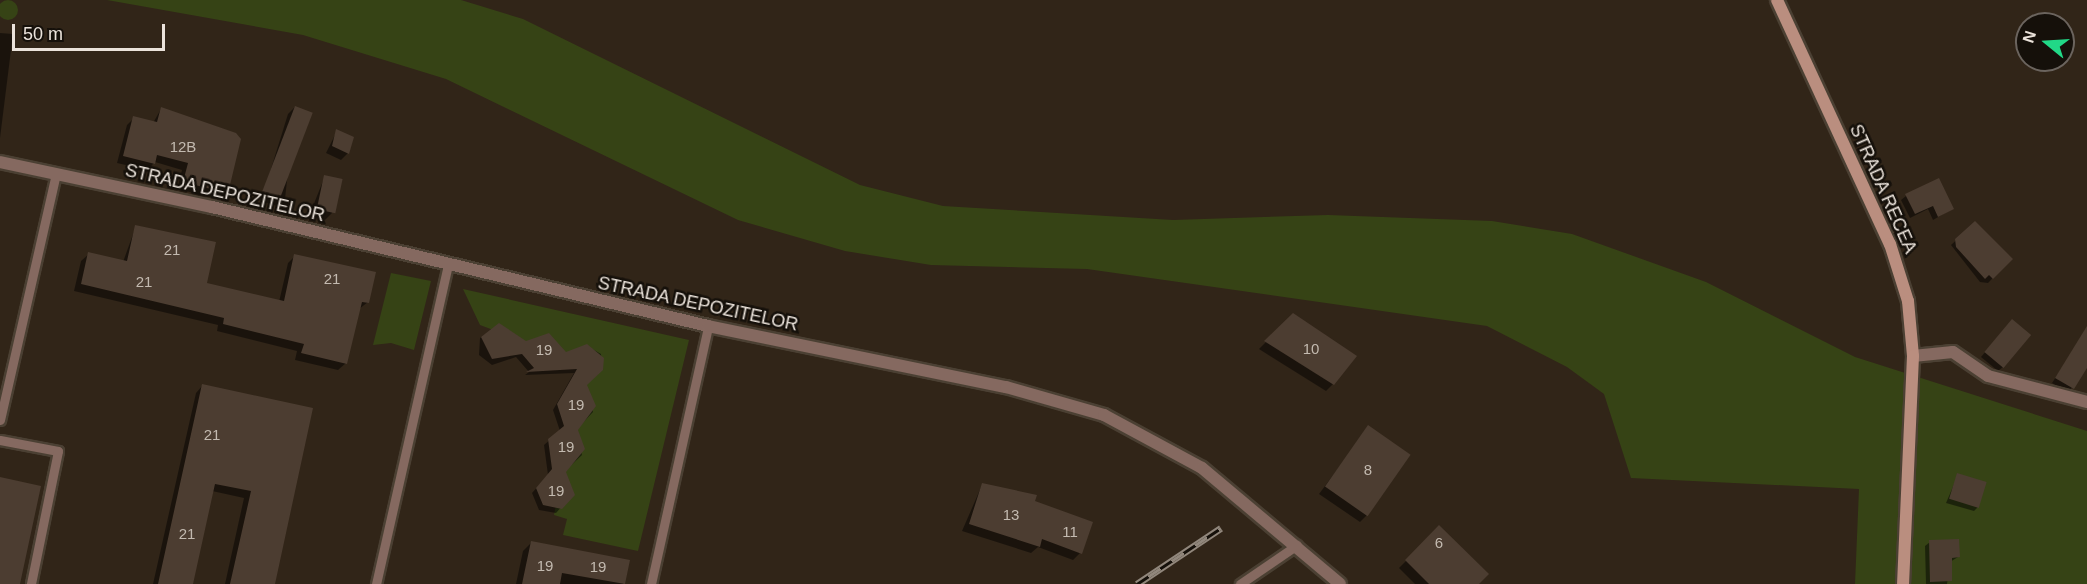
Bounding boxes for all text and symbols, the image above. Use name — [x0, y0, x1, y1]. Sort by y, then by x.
scale bar — [15, 12, 168, 50]
north arrow — [2015, 12, 2075, 72]
text: 50 m — [23, 24, 63, 44]
text: N — [2019, 29, 2039, 45]
street label: STRADA RECEA — [1845, 121, 1921, 257]
house number: 12B — [170, 138, 196, 156]
street label: STRADA DEPOZITELOR — [123, 159, 327, 227]
house number: 21 — [164, 241, 180, 259]
house number: 21 — [324, 270, 340, 288]
street label: STRADA DEPOZITELOR — [595, 272, 801, 336]
house number: 21 — [136, 273, 152, 291]
house number: 10 — [1303, 340, 1319, 358]
house number: 19 — [536, 341, 552, 359]
house number: 19 — [568, 396, 584, 414]
house number: 21 — [204, 426, 220, 444]
house number: 19 — [558, 438, 574, 456]
house number: 8 — [1364, 461, 1372, 479]
house number: 19 — [548, 482, 564, 500]
house number: 13 — [1003, 506, 1019, 524]
house number: 11 — [1062, 523, 1078, 541]
house number: 21 — [179, 525, 195, 543]
house number: 6 — [1435, 534, 1443, 552]
house number: 19 — [537, 557, 553, 575]
house number: 19 — [590, 558, 606, 576]

